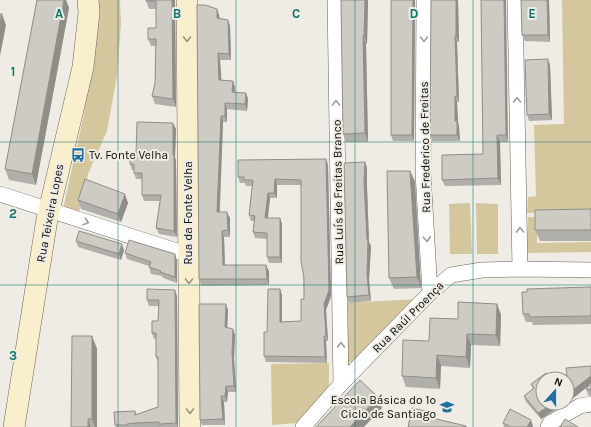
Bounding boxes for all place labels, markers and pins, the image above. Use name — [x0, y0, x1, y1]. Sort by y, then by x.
bus stop icon: Tv. Fonte Velha — [70, 147, 86, 163]
place label: Tv. Fonte Velha — [89, 148, 168, 162]
place label: Escola Básica do 1º Ciclo de Santiago — [331, 393, 436, 421]
school or university icon: Escola Básica do 1º Ciclo de Santiago — [439, 399, 455, 415]

